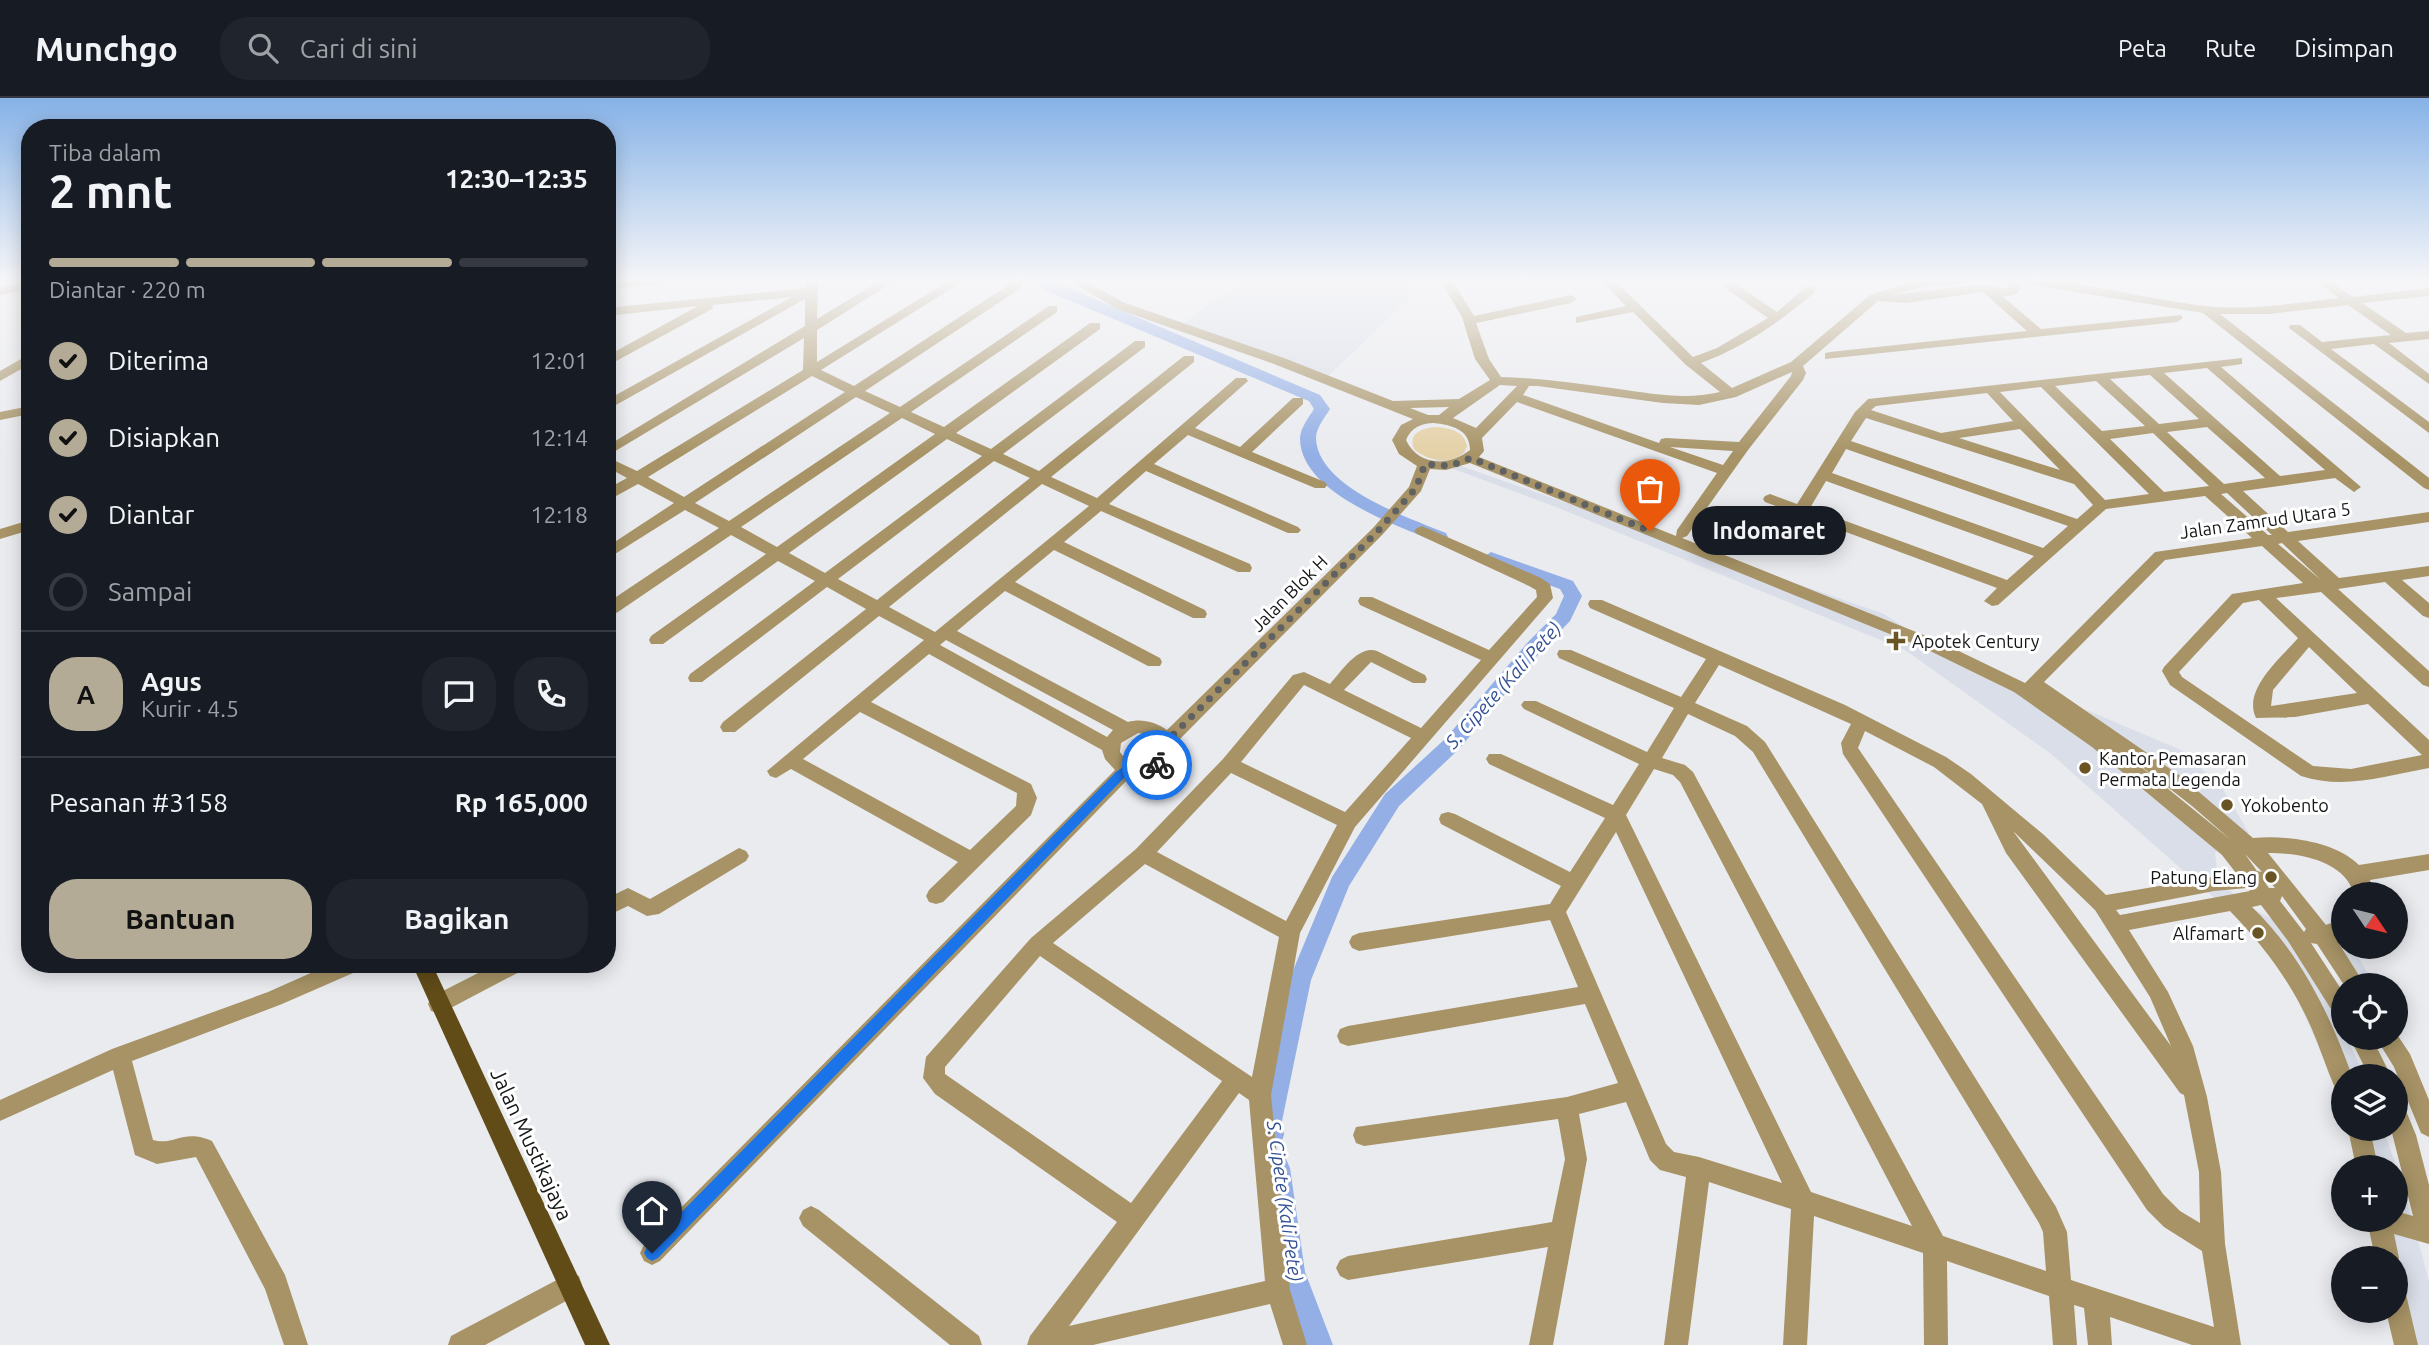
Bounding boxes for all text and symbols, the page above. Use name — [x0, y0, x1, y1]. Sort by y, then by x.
search box — [220, 17, 710, 80]
icon: search — [244, 29, 282, 67]
text: Munchgo — [35, 30, 178, 67]
text: Cari di sini — [300, 34, 418, 63]
text: Peta — [2118, 35, 2167, 62]
text: Rute — [2205, 35, 2256, 62]
text: Disimpan — [2294, 35, 2394, 62]
text: Tiba dalam — [49, 140, 161, 165]
text: 12:30–12:35 — [445, 164, 588, 193]
text: 2 mnt — [49, 165, 172, 217]
text: Diantar · 220 m — [49, 277, 206, 302]
icon: check — [49, 342, 87, 380]
text: Diterima — [108, 346, 209, 375]
text: 12:01 — [530, 348, 588, 373]
icon: check — [49, 419, 87, 457]
text: Disiapkan — [108, 423, 220, 452]
text: 12:14 — [530, 425, 588, 450]
pin — [1620, 459, 1680, 531]
icon: bag — [1631, 470, 1669, 508]
icon: check — [49, 496, 87, 534]
street label: Jalan Zamrud Utara 5 — [2178, 498, 2352, 542]
text: Diantar — [108, 500, 194, 529]
text: 12:18 — [530, 502, 588, 527]
callout: Indomaret — [1692, 506, 1846, 556]
text: Indomaret — [1713, 518, 1825, 543]
street label: Jalan Blok H — [1247, 551, 1331, 635]
text: Sampai — [108, 577, 192, 606]
water label: S. Cipete (Kali Pete) — [1440, 617, 1565, 753]
marker: Apotek Century — [1886, 631, 1906, 651]
place label: Apotek Century — [1912, 631, 2040, 651]
button: chat — [422, 657, 496, 731]
button: phone — [514, 657, 588, 731]
text: Agus — [141, 667, 202, 696]
text: A — [77, 680, 95, 709]
text: Kurir · 4.5 — [141, 696, 239, 721]
courier — [1122, 730, 1192, 800]
icon: bike — [1138, 746, 1176, 784]
place label: Kantor Pemasaran Permata Legenda — [2099, 748, 2247, 789]
marker: Kantor Pemasaran Permata Legenda — [2077, 760, 2093, 776]
text: Pesanan #3158 — [49, 788, 228, 817]
text: Rp 165,000 — [455, 788, 588, 817]
place label: Yokobento — [2241, 795, 2329, 815]
marker: Yokobento — [2219, 797, 2235, 813]
place label: Patung Elang — [2150, 867, 2257, 887]
marker: Patung Elang — [2263, 869, 2279, 885]
button: Bantuan — [49, 879, 312, 959]
button: Bagikan — [326, 879, 588, 959]
north arrow — [2331, 882, 2408, 959]
map controls — [2331, 882, 2408, 1323]
place label: Alfamart — [2173, 923, 2244, 943]
marker: Alfamart — [2250, 925, 2266, 941]
button: locate — [2331, 973, 2408, 1050]
street label: Jalan Mustikajaya — [486, 1064, 578, 1224]
button: layers — [2331, 1064, 2408, 1141]
water label: S. Cipete (Kali Pete) — [1263, 1118, 1307, 1283]
button: + — [2331, 1155, 2408, 1232]
pin — [622, 1181, 682, 1253]
icon: home — [633, 1192, 671, 1230]
button: − — [2331, 1246, 2408, 1323]

